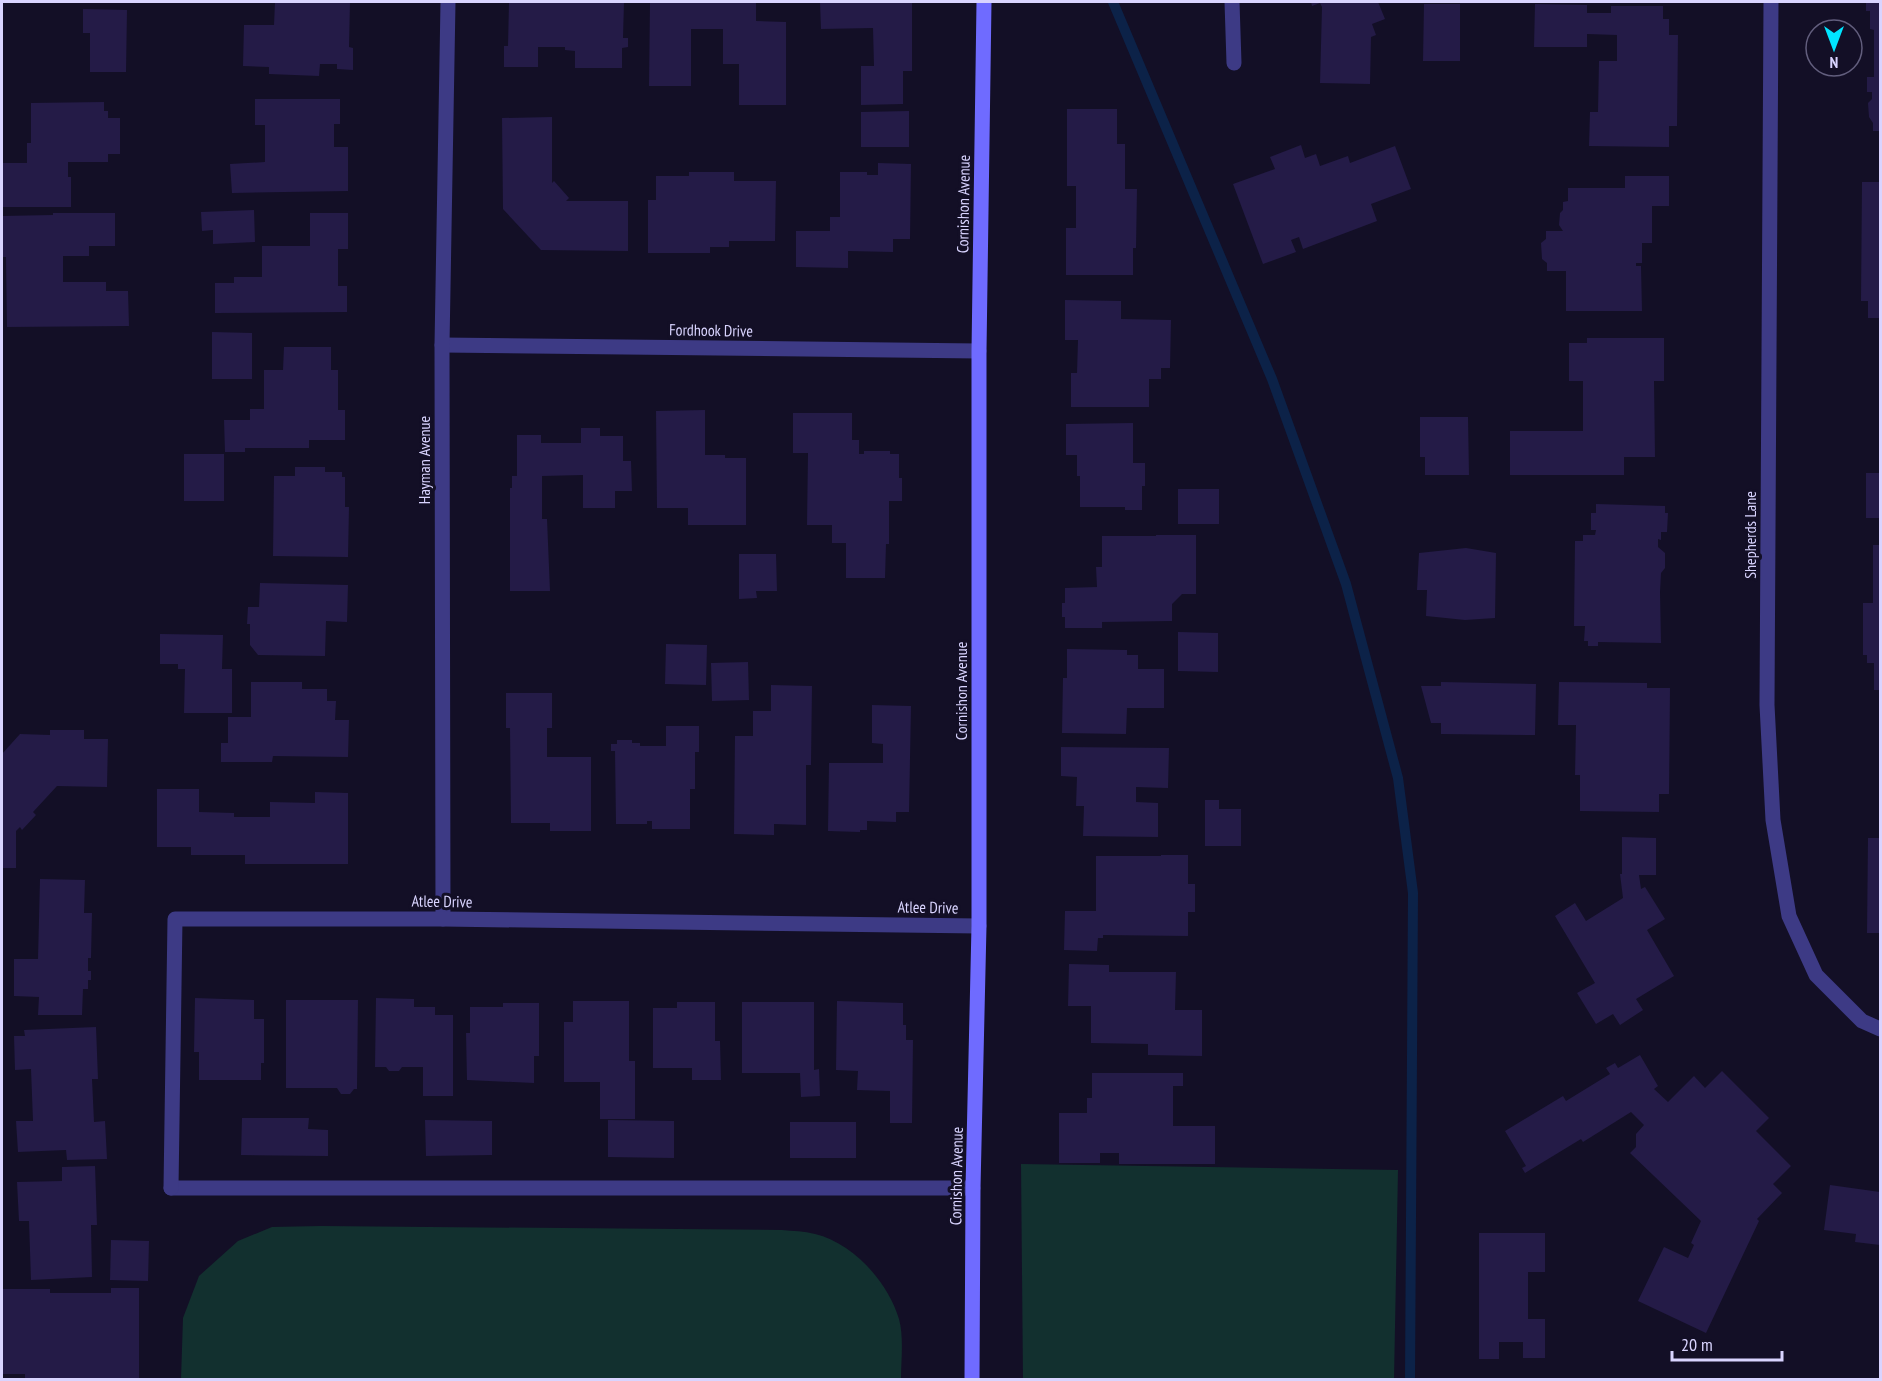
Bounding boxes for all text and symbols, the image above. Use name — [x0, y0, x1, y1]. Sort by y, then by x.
north arrow — [1804, 18, 1864, 78]
text: N — [1830, 53, 1838, 73]
street label: Cornishon Avenue — [952, 155, 974, 253]
street label: Fordhook Drive — [669, 319, 753, 341]
street label: Hayman Avenue — [414, 416, 434, 504]
street label: Shepherds Lane — [1740, 491, 1760, 579]
street label: Cornishon Avenue — [951, 642, 971, 740]
street label: Atlee Drive — [411, 890, 473, 912]
street label: Atlee Drive — [897, 896, 959, 918]
street label: Cornishon Avenue — [945, 1127, 967, 1225]
scale bar — [1672, 1324, 1782, 1362]
text: 20 m — [1681, 1333, 1713, 1356]

